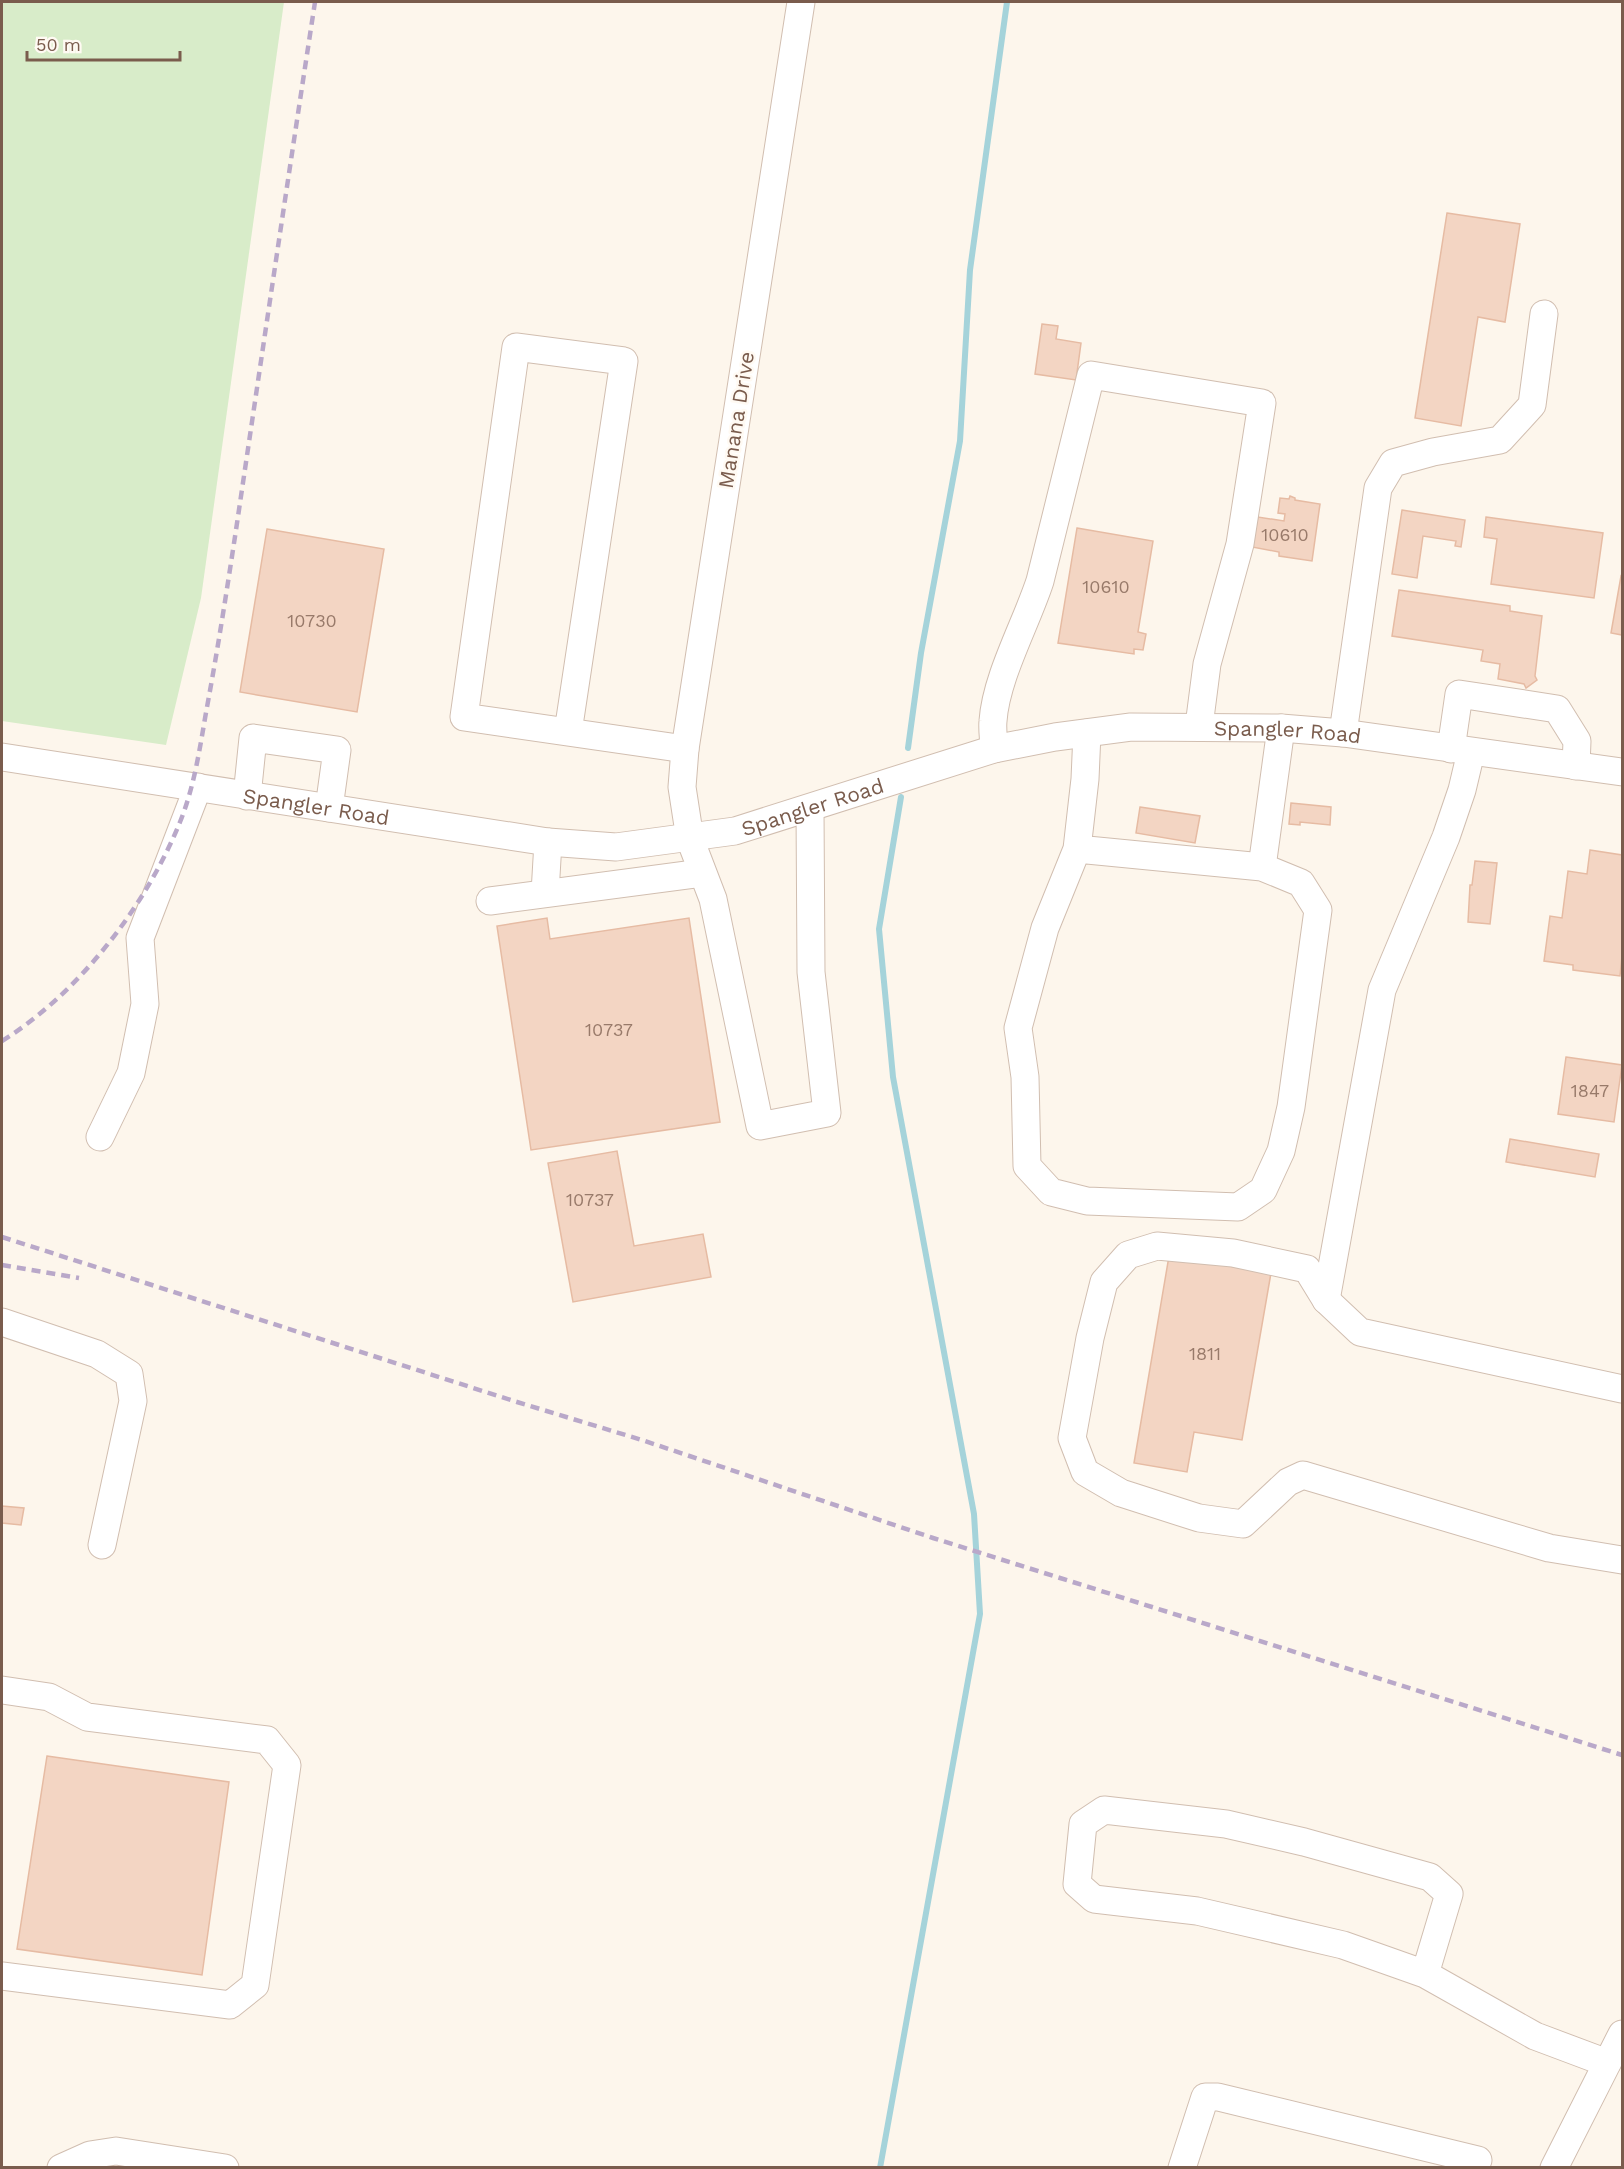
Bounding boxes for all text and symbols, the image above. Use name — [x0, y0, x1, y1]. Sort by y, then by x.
scale bar — [27, 24, 180, 62]
text: 50 m — [36, 34, 81, 55]
street label: Manana Drive — [713, 350, 759, 490]
house number: 10610 — [1261, 524, 1309, 545]
house number: 10610 — [1082, 576, 1130, 597]
house number: 10730 — [287, 610, 337, 631]
street label: Spangler Road — [1214, 715, 1363, 748]
street label: Spangler Road — [738, 772, 887, 841]
street label: Spangler Road — [241, 782, 391, 830]
house number: 10737 — [585, 1019, 633, 1040]
house number: 1847 — [1571, 1080, 1609, 1101]
house number: 10737 — [566, 1189, 614, 1210]
house number: 1811 — [1189, 1343, 1221, 1364]

